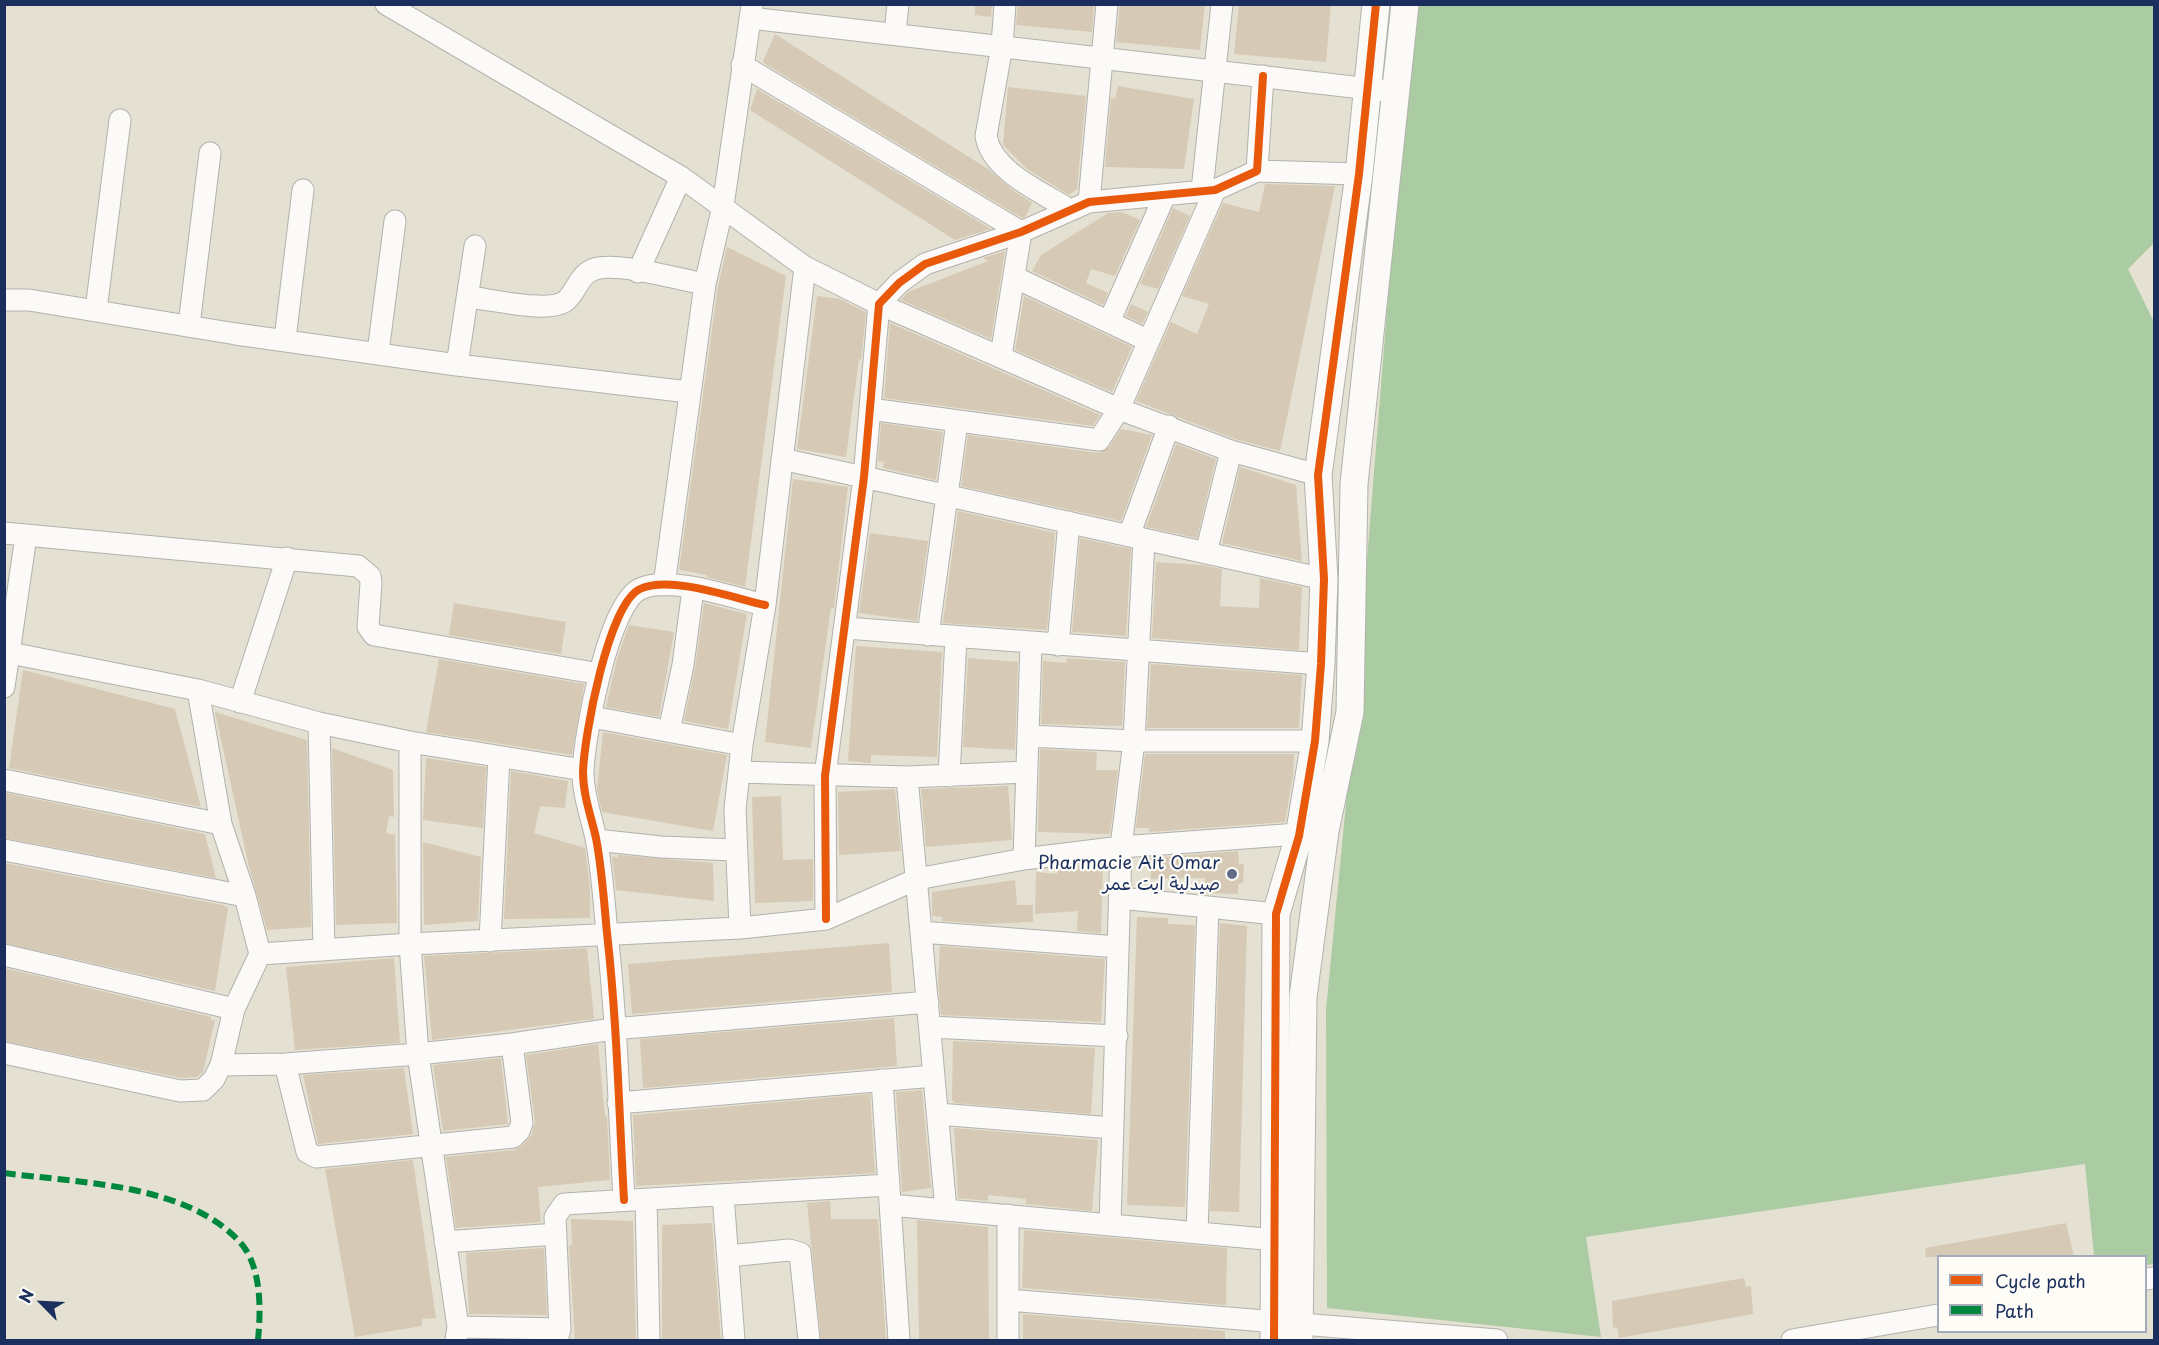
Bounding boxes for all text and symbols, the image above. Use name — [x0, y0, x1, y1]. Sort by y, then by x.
place label: Pharmacie Ait Omar صيدلية ايت عمر — [1038, 853, 1220, 896]
marker: Pharmacie Ait Omar صيدلية ايت عمر — [1225, 867, 1239, 881]
legend — [1937, 1255, 2147, 1333]
text: Cycle path — [1995, 1267, 2086, 1294]
north arrow — [12, 1273, 72, 1333]
text: N — [12, 1285, 39, 1306]
text: Path — [1995, 1297, 2034, 1324]

